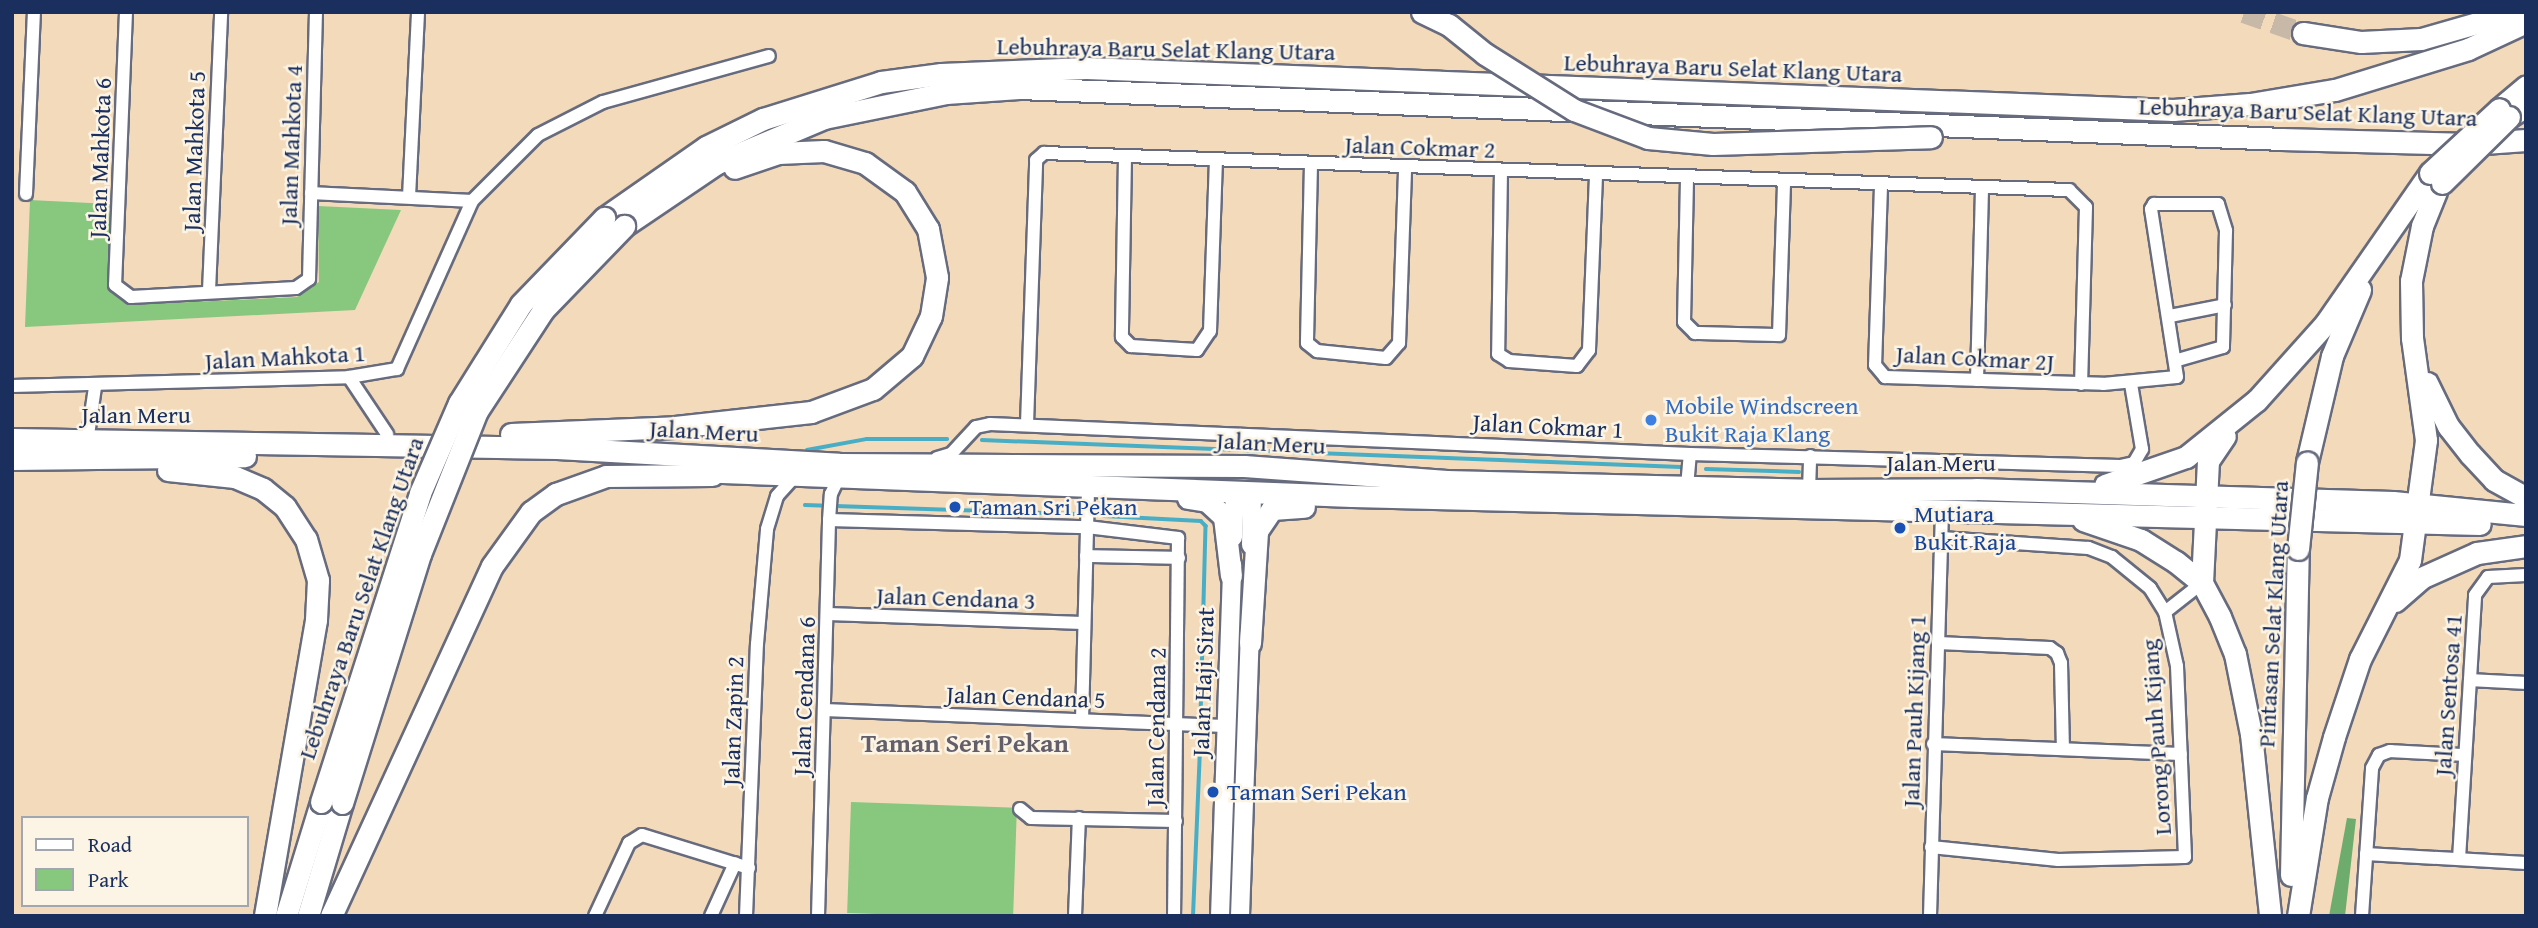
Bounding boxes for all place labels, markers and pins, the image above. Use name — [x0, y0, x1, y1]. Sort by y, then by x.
place label: Mobile Windscreen Bukit Raja Klang — [1665, 392, 1858, 448]
marker: Mobile Windscreen Bukit Raja Klang — [1643, 412, 1659, 428]
place label: Taman Sri Pekan — [969, 493, 1137, 521]
marker: Taman Sri Pekan — [947, 499, 963, 515]
place label: Mutiara Bukit Raja — [1914, 500, 2016, 556]
marker: Mutiara Bukit Raja — [1892, 520, 1908, 536]
place label: Taman Seri Pekan — [1227, 778, 1407, 806]
marker: Taman Seri Pekan — [1205, 784, 1221, 800]

